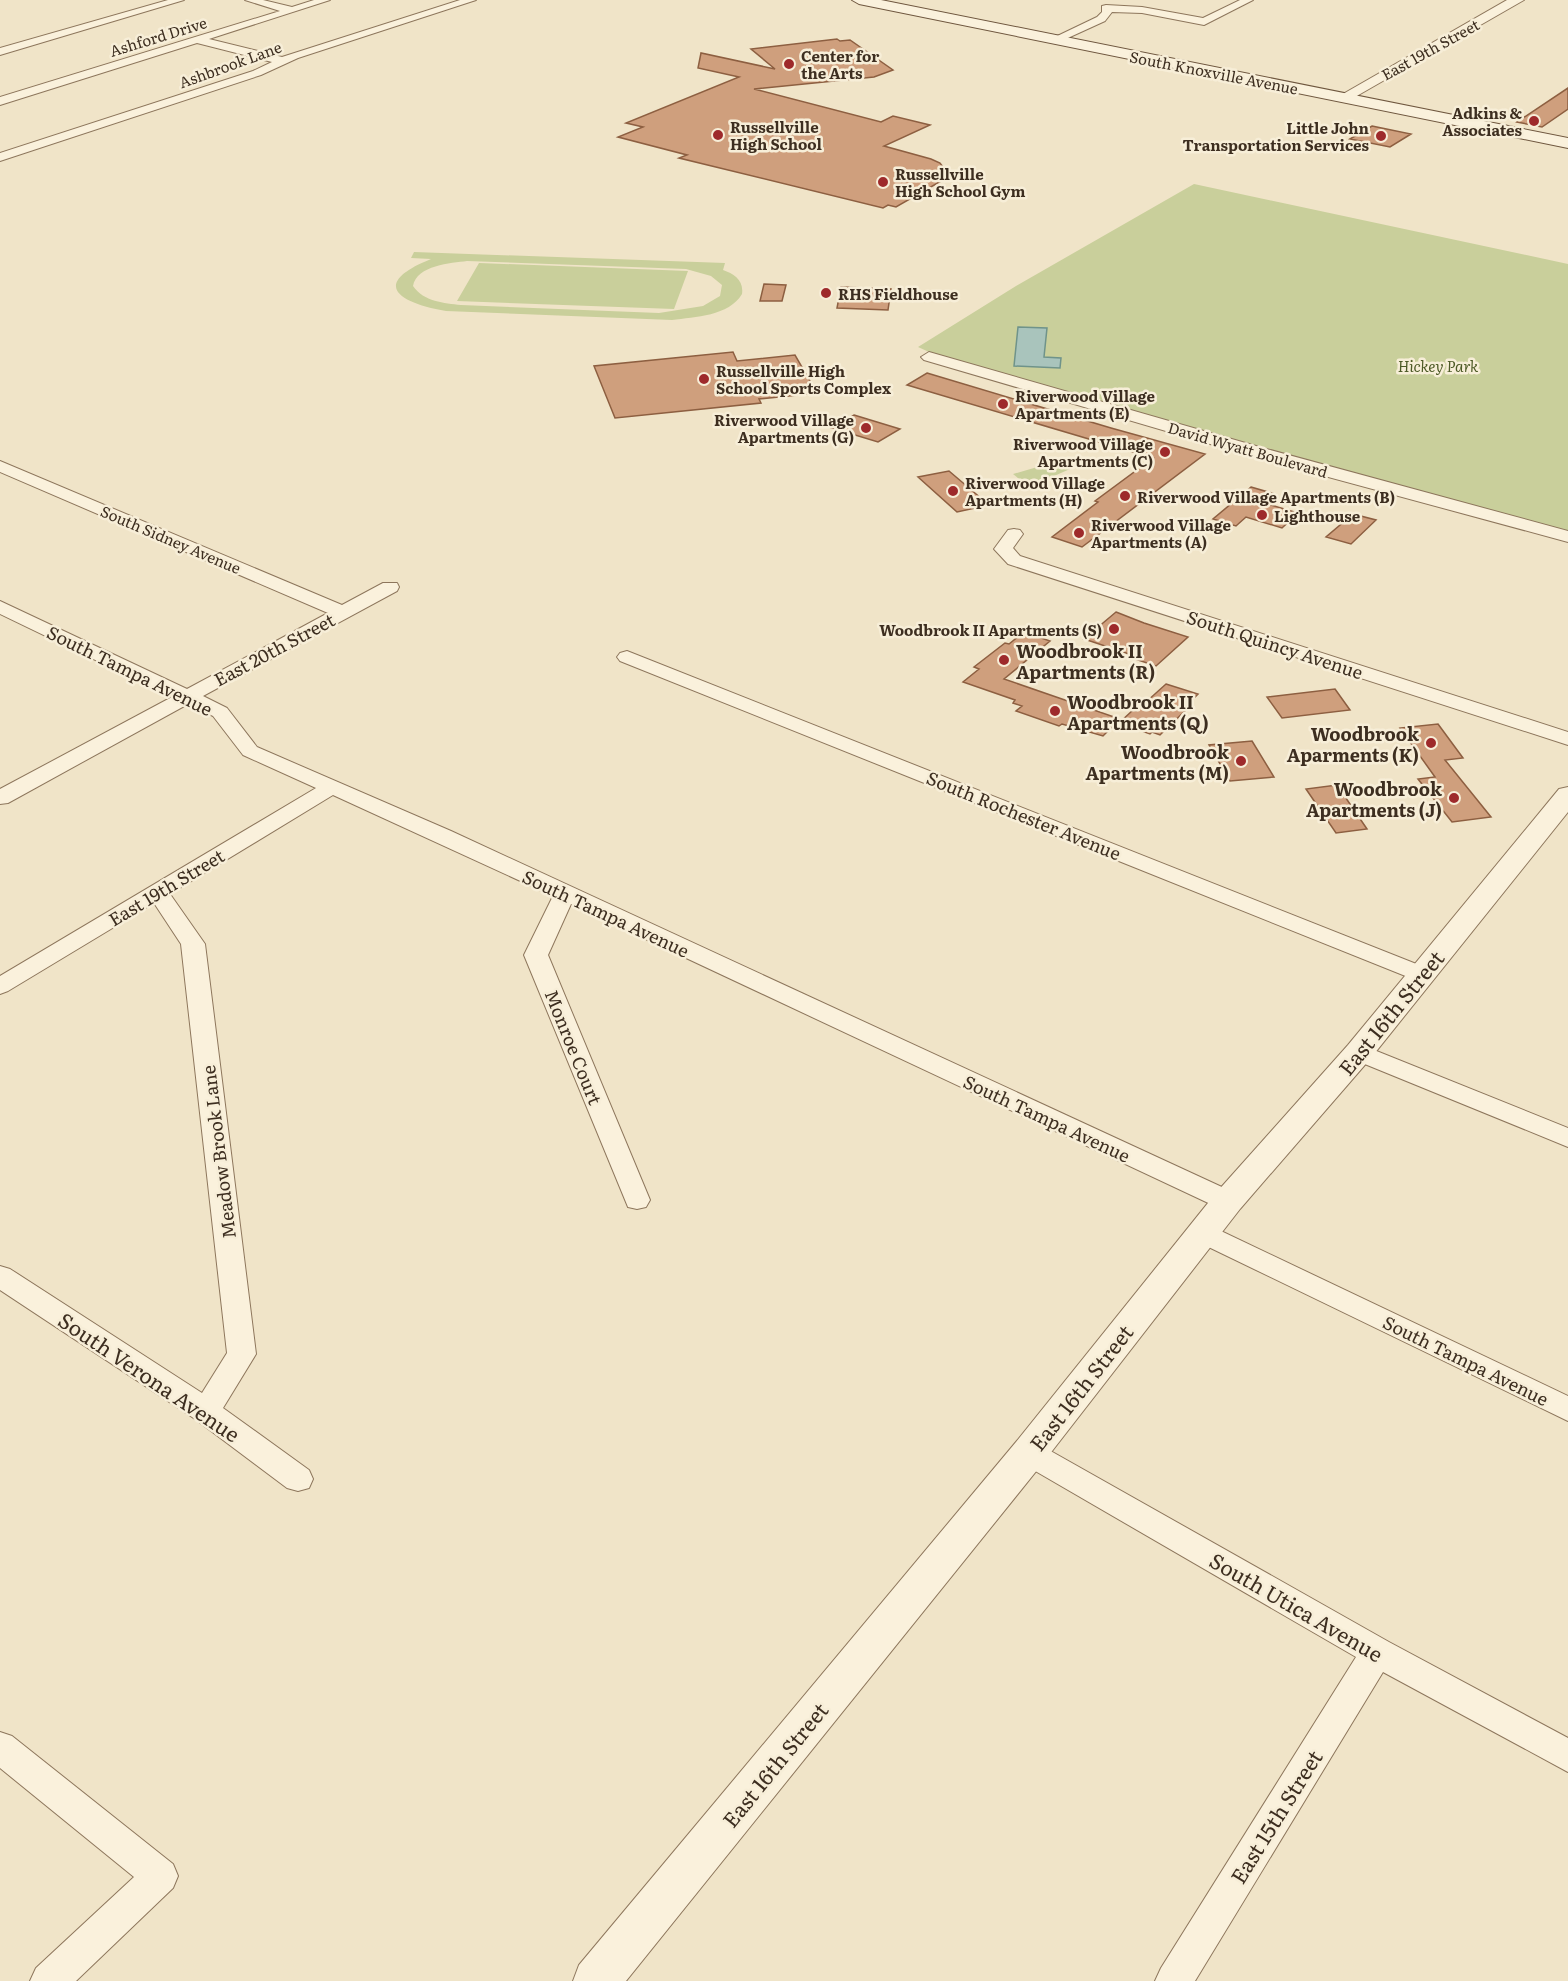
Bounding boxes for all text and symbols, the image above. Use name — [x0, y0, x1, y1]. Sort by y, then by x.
street label: Ashford Drive — [107, 10, 210, 62]
street label: East 19th Street — [1377, 13, 1483, 85]
street label: Ashbrook Lane — [175, 35, 285, 93]
place label: Center for the Arts — [801, 44, 879, 84]
street label: South Knoxville Avenue — [1128, 44, 1300, 100]
marker: Center for the Arts — [782, 57, 796, 71]
place label: Adkins & Associates — [1442, 101, 1523, 141]
marker: Adkins & Associates — [1527, 114, 1541, 128]
place label: Russellville High School — [730, 115, 823, 155]
place label: Little John Transportation Services — [1183, 116, 1370, 156]
marker: Russellville High School — [711, 128, 725, 142]
marker: Little John Transportation Services — [1374, 129, 1388, 143]
place label: Russellville High School Gym — [895, 162, 1026, 202]
marker: Russellville High School Gym — [876, 175, 890, 189]
place label: RHS Fieldhouse — [838, 282, 959, 305]
marker: RHS Fieldhouse — [819, 286, 833, 300]
park label: Hickey Park — [1398, 354, 1479, 377]
place label: Russellville High School Sports Complex — [716, 359, 891, 399]
marker: Russellville High School Sports Complex — [697, 372, 711, 386]
place label: Riverwood Village Apartments (E) — [1015, 384, 1155, 424]
marker: Riverwood Village Apartments (E) — [996, 397, 1010, 411]
place label: Riverwood Village Apartments (G) — [714, 408, 855, 448]
street label: David Wyatt Boulevard — [1165, 415, 1331, 483]
marker: Riverwood Village Apartments (G) — [859, 421, 873, 435]
place label: Riverwood Village Apartments (C) — [1013, 432, 1154, 472]
marker: Riverwood Village Apartments (C) — [1158, 445, 1172, 459]
place label: Riverwood Village Apartments (H) — [965, 471, 1105, 511]
marker: Riverwood Village Apartments (H) — [946, 484, 960, 498]
place label: Riverwood Village Apartments (B) — [1137, 485, 1395, 508]
marker: Riverwood Village Apartments (B) — [1118, 489, 1132, 503]
street label: South Sidney Avenue — [97, 499, 245, 579]
place label: Lighthouse — [1274, 504, 1361, 527]
marker: Lighthouse — [1255, 508, 1269, 522]
place label: Riverwood Village Apartments (A) — [1091, 513, 1231, 553]
marker: Riverwood Village Apartments (A) — [1072, 526, 1086, 540]
street label: South Quincy Avenue — [1183, 603, 1367, 685]
street label: East 20th Street — [209, 605, 340, 692]
street label: South Tampa Avenue — [43, 618, 217, 722]
place label: Woodbrook II Apartments (S) — [879, 618, 1102, 641]
marker: Woodbrook II Apartments (S) — [1107, 622, 1121, 636]
place label: Woodbrook II Apartments (R) — [1016, 637, 1155, 685]
marker: Woodbrook II Apartments (R) — [997, 653, 1011, 667]
place label: Woodbrook II Apartments (Q) — [1067, 688, 1209, 736]
marker: Woodbrook II Apartments (Q) — [1048, 704, 1062, 718]
place label: Woodbrook Aparments (K) — [1287, 720, 1420, 768]
marker: Woodbrook Aparments (K) — [1424, 736, 1438, 750]
place label: Woodbrook Apartments (M) — [1086, 738, 1230, 786]
marker: Woodbrook Apartments (M) — [1234, 754, 1248, 768]
street label: South Rochester Avenue — [923, 764, 1125, 866]
place label: Woodbrook Apartments (J) — [1306, 775, 1443, 823]
marker: Woodbrook Apartments (J) — [1447, 791, 1461, 805]
street label: East 19th Street — [103, 841, 230, 932]
street label: South Tampa Avenue — [518, 862, 694, 964]
street label: East 16th Street — [1330, 942, 1450, 1081]
street label: Monroe Court — [539, 985, 610, 1109]
street label: Meadow Brook Lane — [194, 1064, 242, 1240]
street label: South Tampa Avenue — [959, 1067, 1135, 1169]
street label: South Verona Avenue — [53, 1304, 247, 1448]
street label: South Tampa Avenue — [1379, 1308, 1553, 1412]
street label: East 16th Street — [1021, 1317, 1140, 1457]
street label: South Utica Avenue — [1205, 1544, 1389, 1668]
street label: East 16th Street — [714, 1694, 834, 1833]
street label: East 15th Street — [1221, 1743, 1329, 1889]

